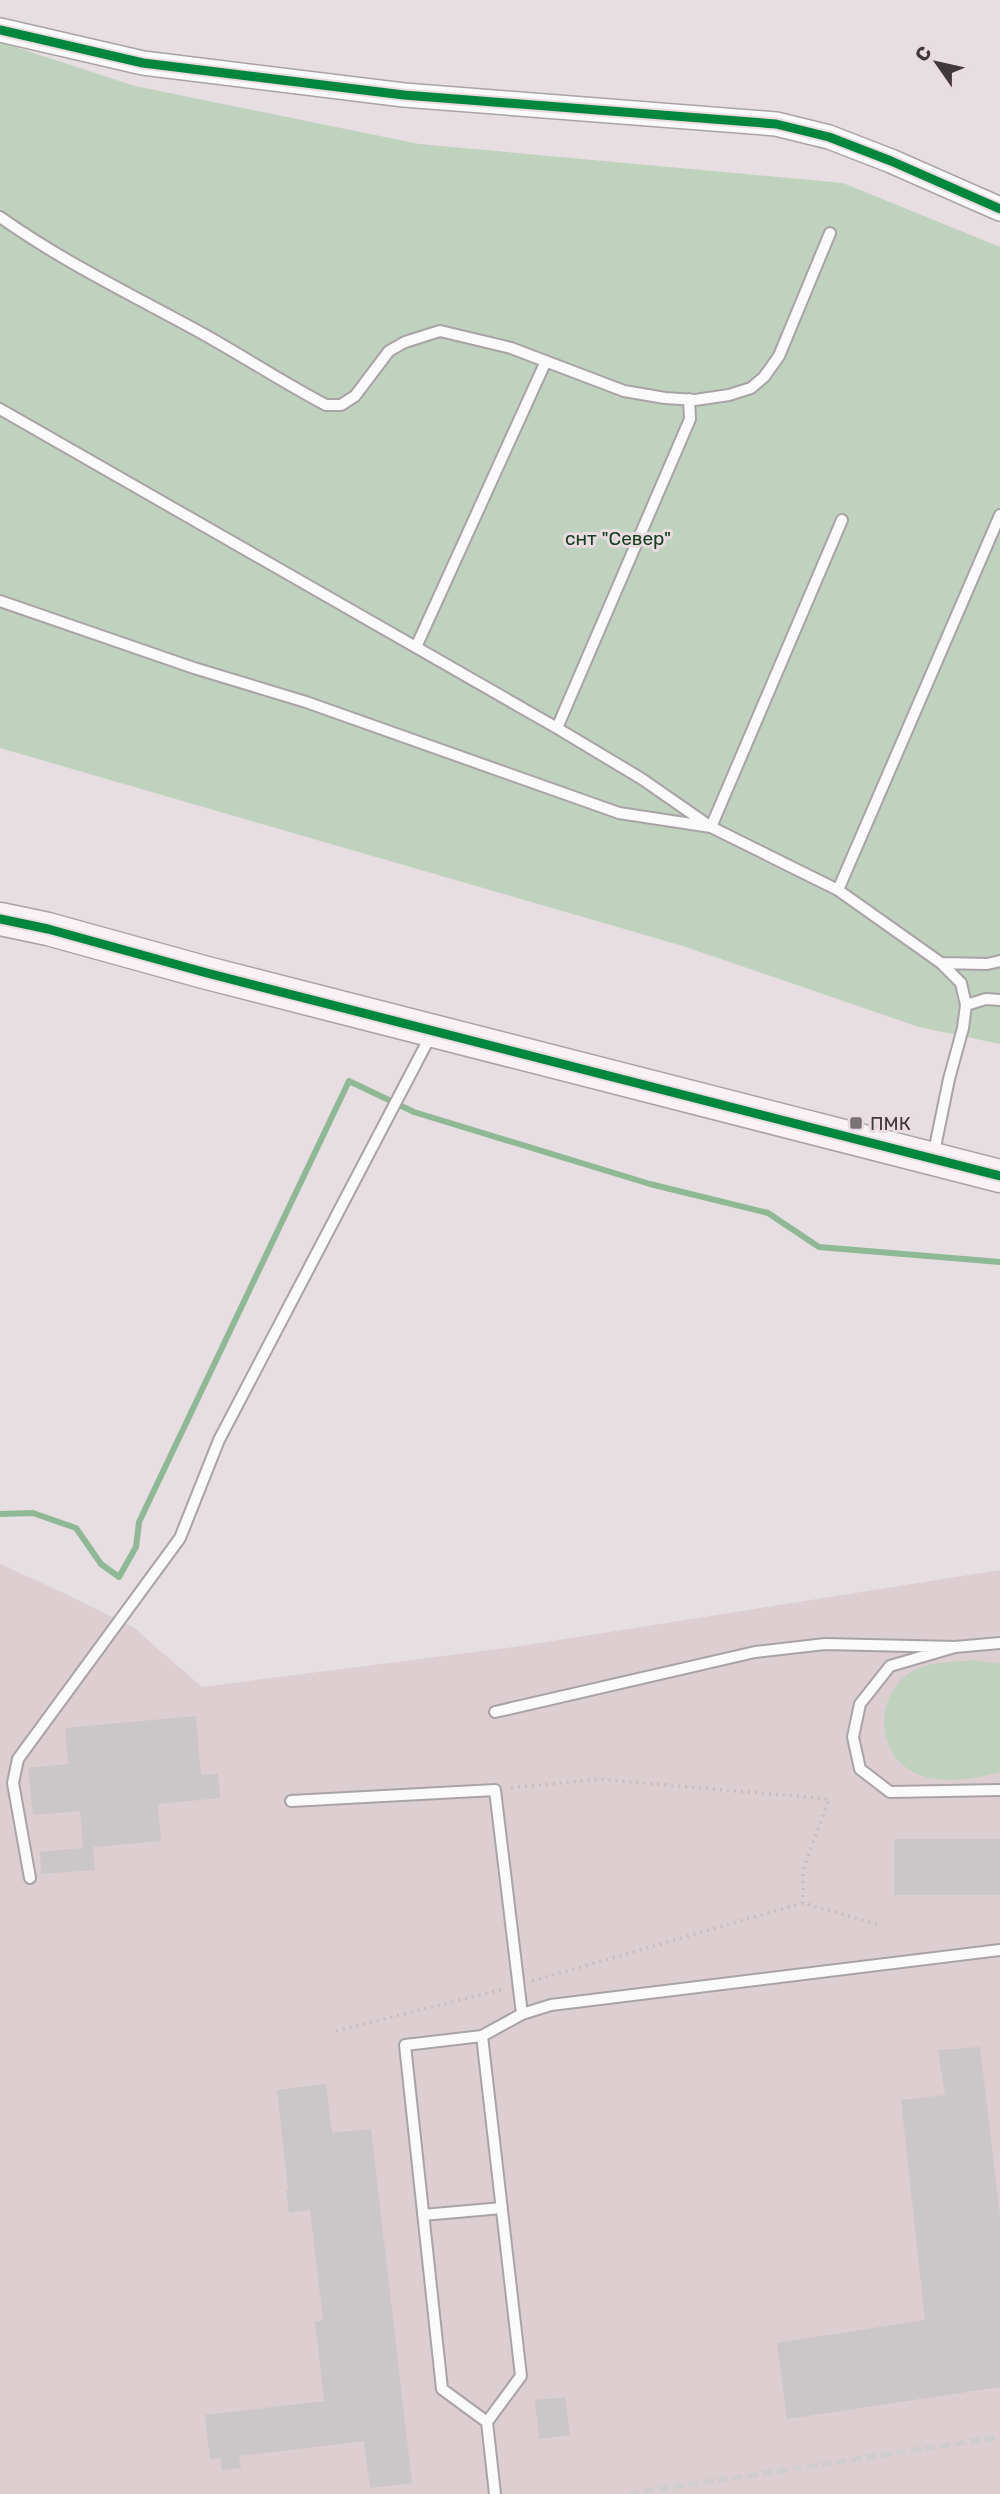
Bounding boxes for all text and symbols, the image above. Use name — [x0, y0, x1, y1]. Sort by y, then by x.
north arrow — [902, 28, 972, 98]
text: С — [910, 42, 937, 66]
park label: снт "Север" — [565, 527, 671, 550]
place label: ПМК — [870, 1112, 911, 1135]
marker: ПМК — [848, 1115, 864, 1131]

